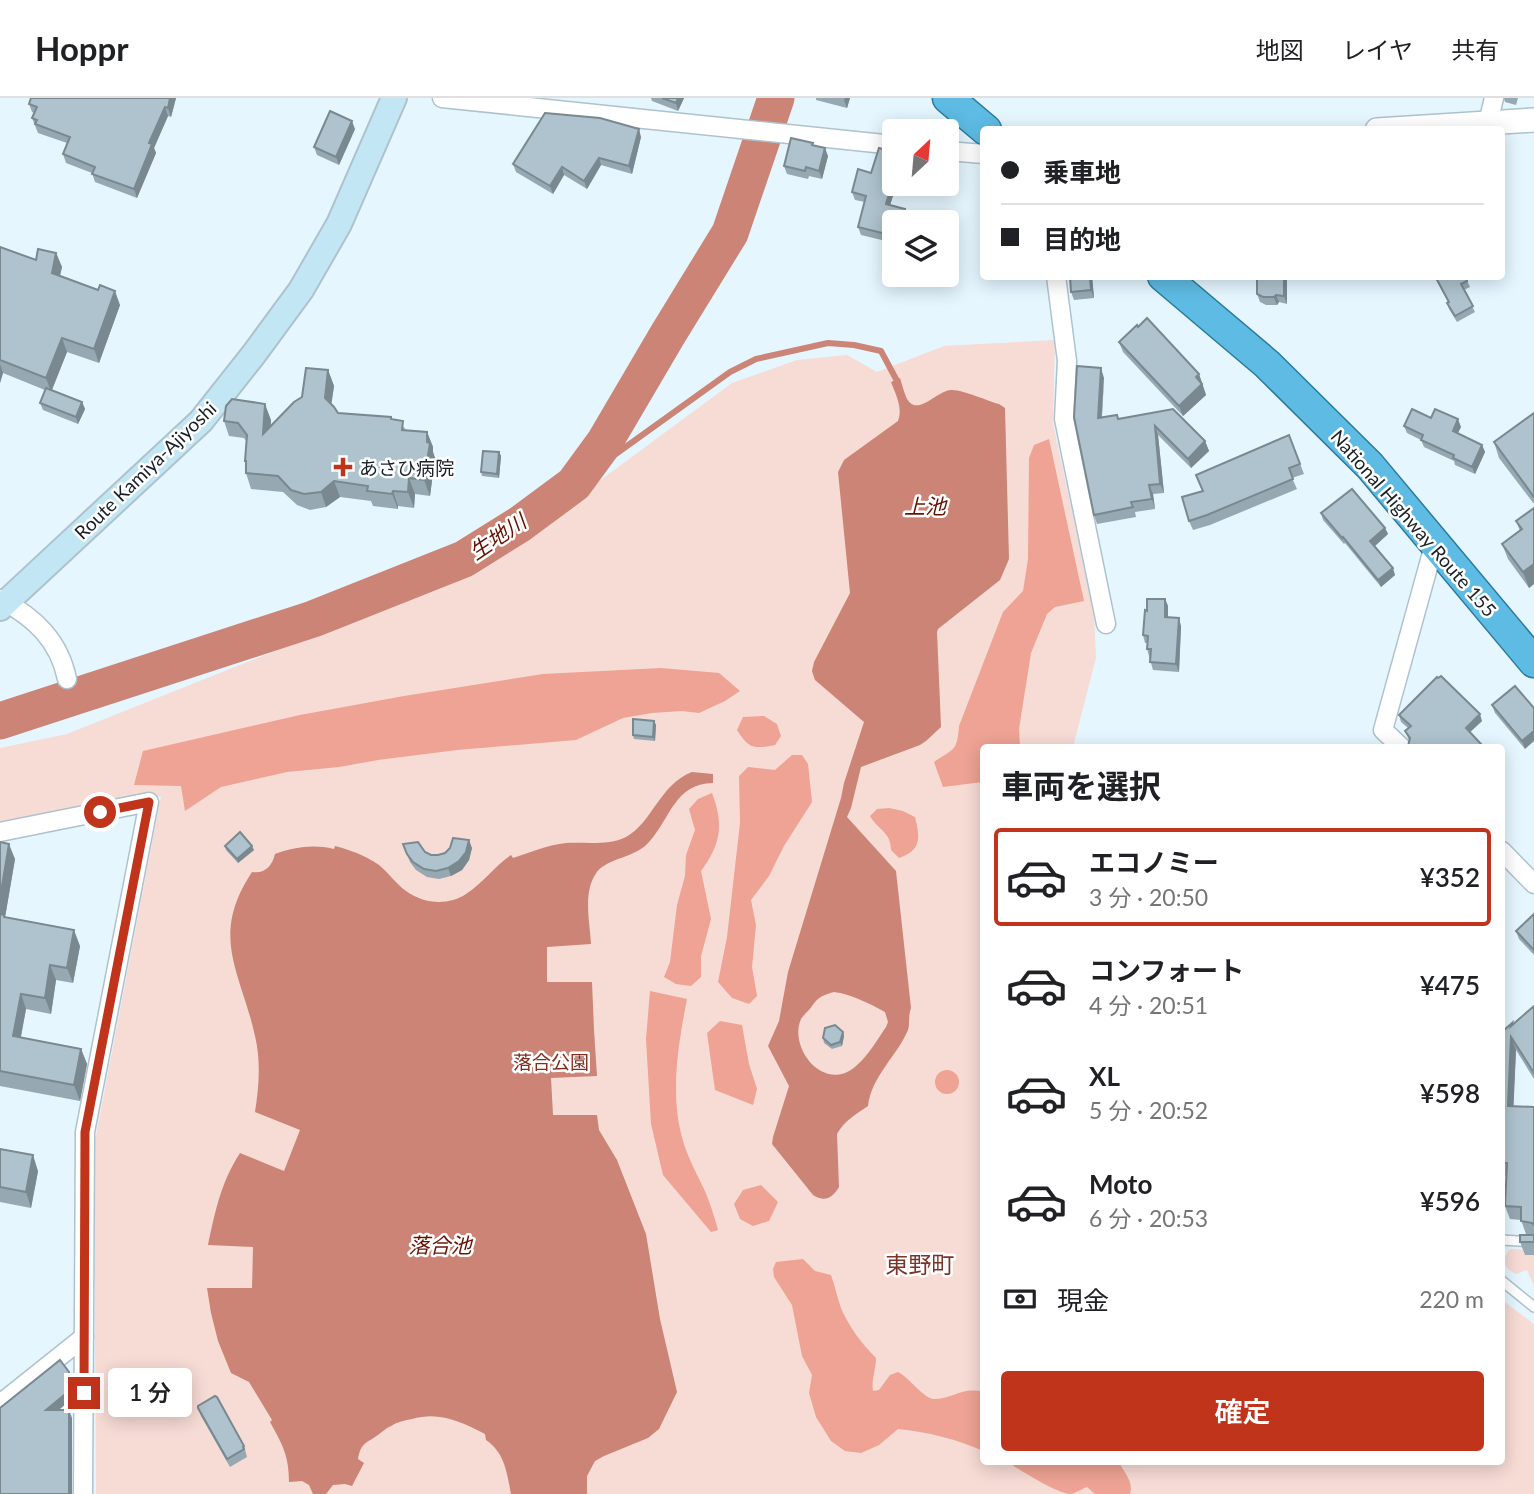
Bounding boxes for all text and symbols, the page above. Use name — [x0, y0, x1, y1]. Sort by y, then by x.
text: Hoppr — [35, 28, 129, 68]
text: 地図 — [1256, 35, 1304, 64]
text: レイヤ — [1342, 35, 1413, 64]
text: 共有 — [1451, 35, 1499, 64]
north arrow — [882, 119, 959, 196]
map controls — [882, 119, 959, 287]
text: 乗車地 — [1043, 156, 1121, 188]
button: layers — [882, 210, 959, 287]
text: 目的地 — [1043, 223, 1121, 255]
street label: Route Kamiya-Ajiyoshi — [69, 396, 221, 544]
street label: National Highway Route 155 — [1326, 425, 1502, 621]
place label: あさひ病院 — [359, 456, 454, 479]
marker: あさひ病院 — [333, 457, 353, 477]
water label: 上池 — [904, 493, 948, 518]
water label: 生地川 — [464, 507, 532, 564]
text: 車両を選択 — [1001, 766, 1161, 805]
route start — [84, 796, 116, 828]
icon: car — [1005, 846, 1068, 909]
text: エコノミー — [1089, 846, 1219, 878]
text: ¥352 — [1420, 861, 1480, 893]
text: 3 分 · 20:50 — [1089, 883, 1208, 911]
icon: car — [1005, 954, 1068, 1017]
text: コンフォート — [1089, 954, 1244, 986]
text: ¥475 — [1420, 969, 1480, 1001]
text: 4 分 · 20:51 — [1089, 991, 1208, 1019]
park label: 落合公園 — [513, 1050, 589, 1073]
text: XL — [1089, 1060, 1120, 1092]
icon: car — [1005, 1062, 1068, 1125]
text: ¥598 — [1420, 1077, 1480, 1109]
text: 5 分 · 20:52 — [1089, 1096, 1208, 1124]
text: Moto — [1089, 1168, 1152, 1200]
icon: car — [1005, 1170, 1068, 1233]
text: ¥596 — [1420, 1185, 1480, 1217]
text: 6 分 · 20:53 — [1089, 1204, 1208, 1232]
water label: 落合池 — [409, 1232, 473, 1257]
district label: 東野町 — [886, 1250, 955, 1278]
icon: cash — [1001, 1280, 1039, 1318]
text: 現金 — [1057, 1284, 1109, 1316]
text: 220 m — [1419, 1285, 1484, 1313]
callout: 1 分 — [108, 1368, 192, 1418]
button: 確定 — [1001, 1371, 1484, 1451]
route end — [68, 1377, 100, 1409]
text: 1 分 — [129, 1378, 171, 1406]

